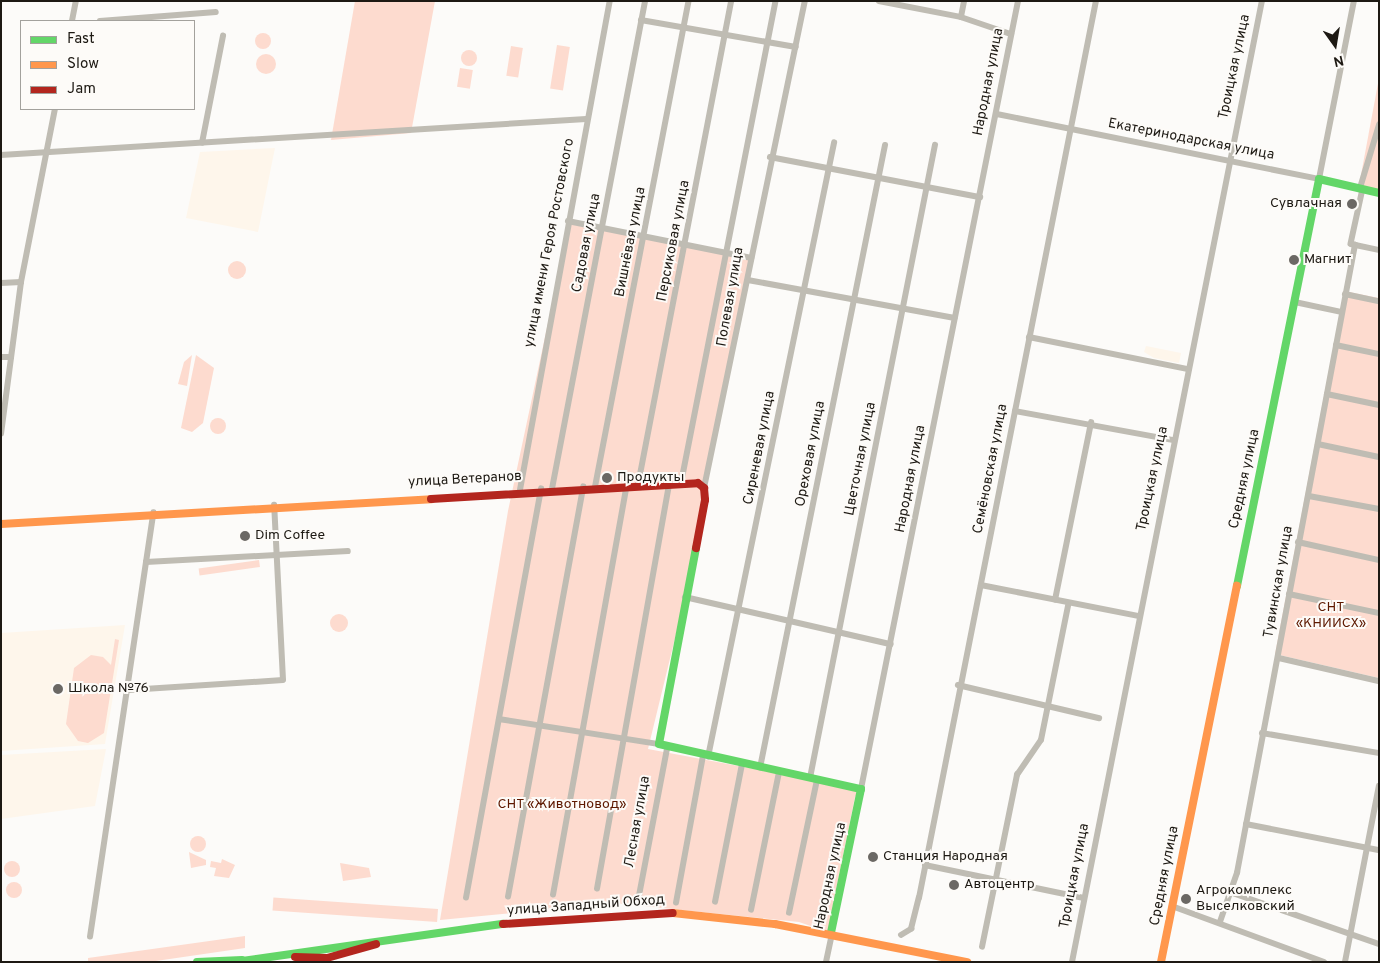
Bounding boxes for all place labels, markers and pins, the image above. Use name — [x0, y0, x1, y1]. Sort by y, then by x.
place label: Сувлачная — [1270, 196, 1342, 212]
marker: Сувлачная — [1346, 198, 1358, 210]
place label: Магнит — [1304, 252, 1351, 268]
marker: Магнит — [1288, 254, 1300, 266]
place label: Продукты — [617, 470, 684, 486]
marker: Продукты — [601, 472, 613, 484]
place label: Dim Coffee — [255, 528, 325, 544]
marker: Dim Coffee — [239, 530, 251, 542]
place label: Школа №76 — [68, 681, 149, 697]
marker: Школа №76 — [52, 683, 64, 695]
place label: Станция Народная — [883, 849, 1008, 865]
marker: Станция Народная — [867, 851, 879, 863]
place label: Автоцентр — [964, 877, 1035, 893]
marker: Автоцентр — [948, 879, 960, 891]
place label: Агрокомплекс Выселковский — [1196, 883, 1295, 916]
marker: Агрокомплекс Выселковский — [1180, 893, 1192, 905]

